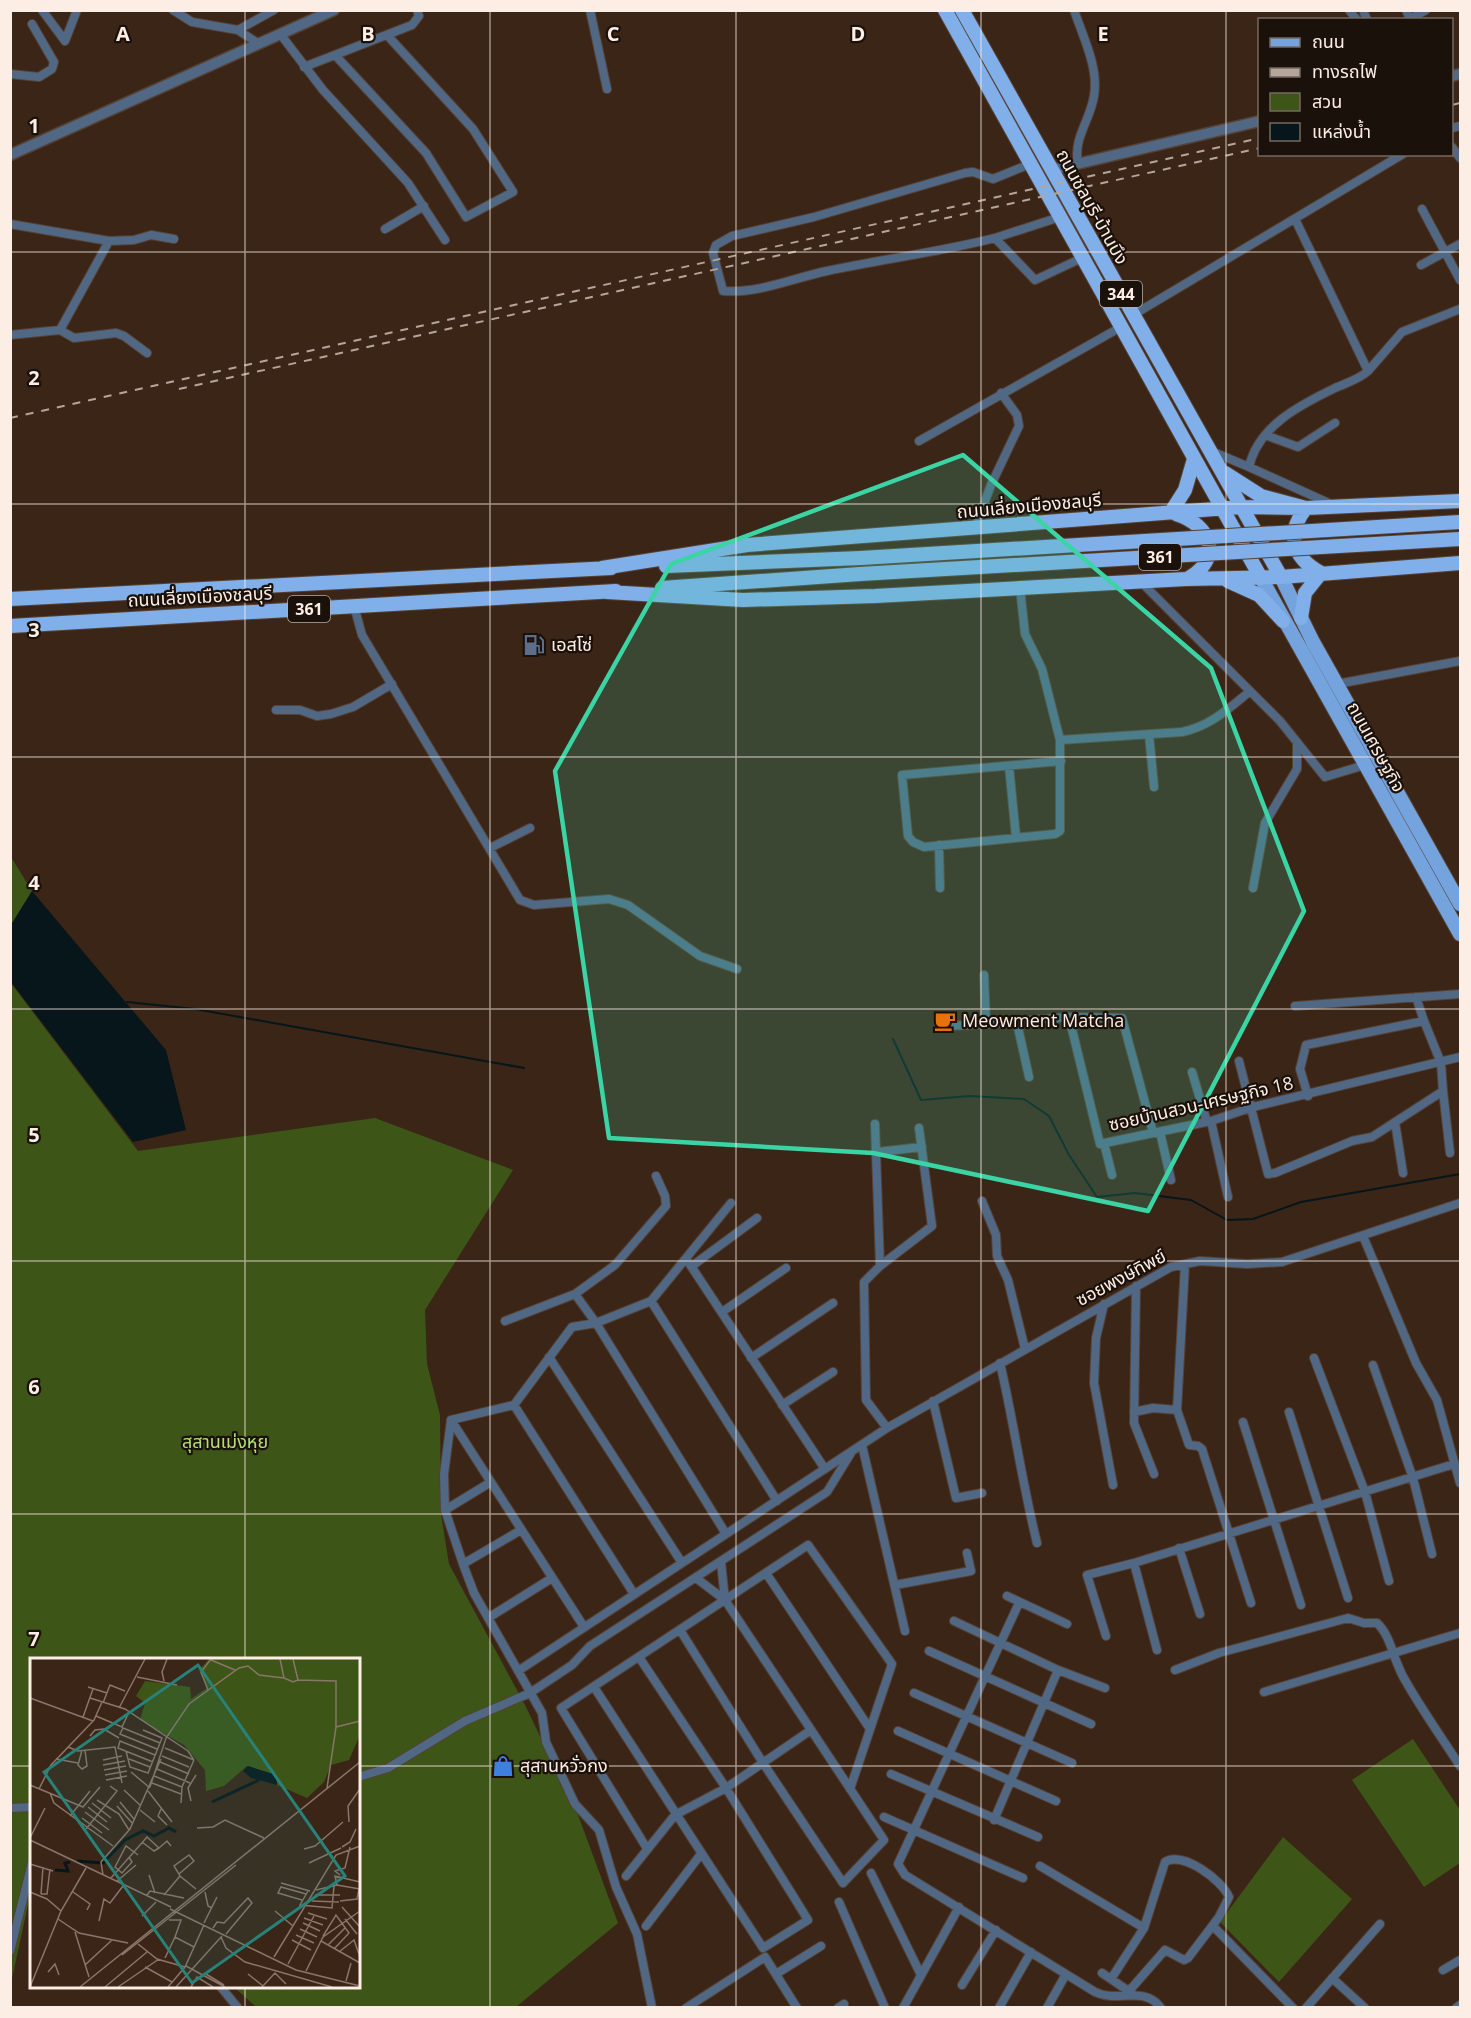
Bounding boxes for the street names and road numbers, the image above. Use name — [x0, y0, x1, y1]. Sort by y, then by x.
street label: ถนนชลบุรี-บ้านบึง — [1051, 145, 1134, 268]
road number: 344 — [1100, 281, 1142, 307]
street label: ถนนเลี่ยงเมืองชลบุรี — [956, 487, 1102, 523]
road number: 361 — [1139, 544, 1181, 570]
street label: ถนนเลี่ยงเมืองชลบุรี — [127, 580, 273, 612]
road number: 361 — [288, 596, 330, 622]
street label: ถนนเศรษฐกิจ — [1342, 697, 1412, 796]
street label: ซอยบ้านสวน-เศรษฐกิจ 18 — [1106, 1070, 1295, 1136]
street label: ซอยพงษ์ทิพย์ — [1071, 1243, 1170, 1311]

